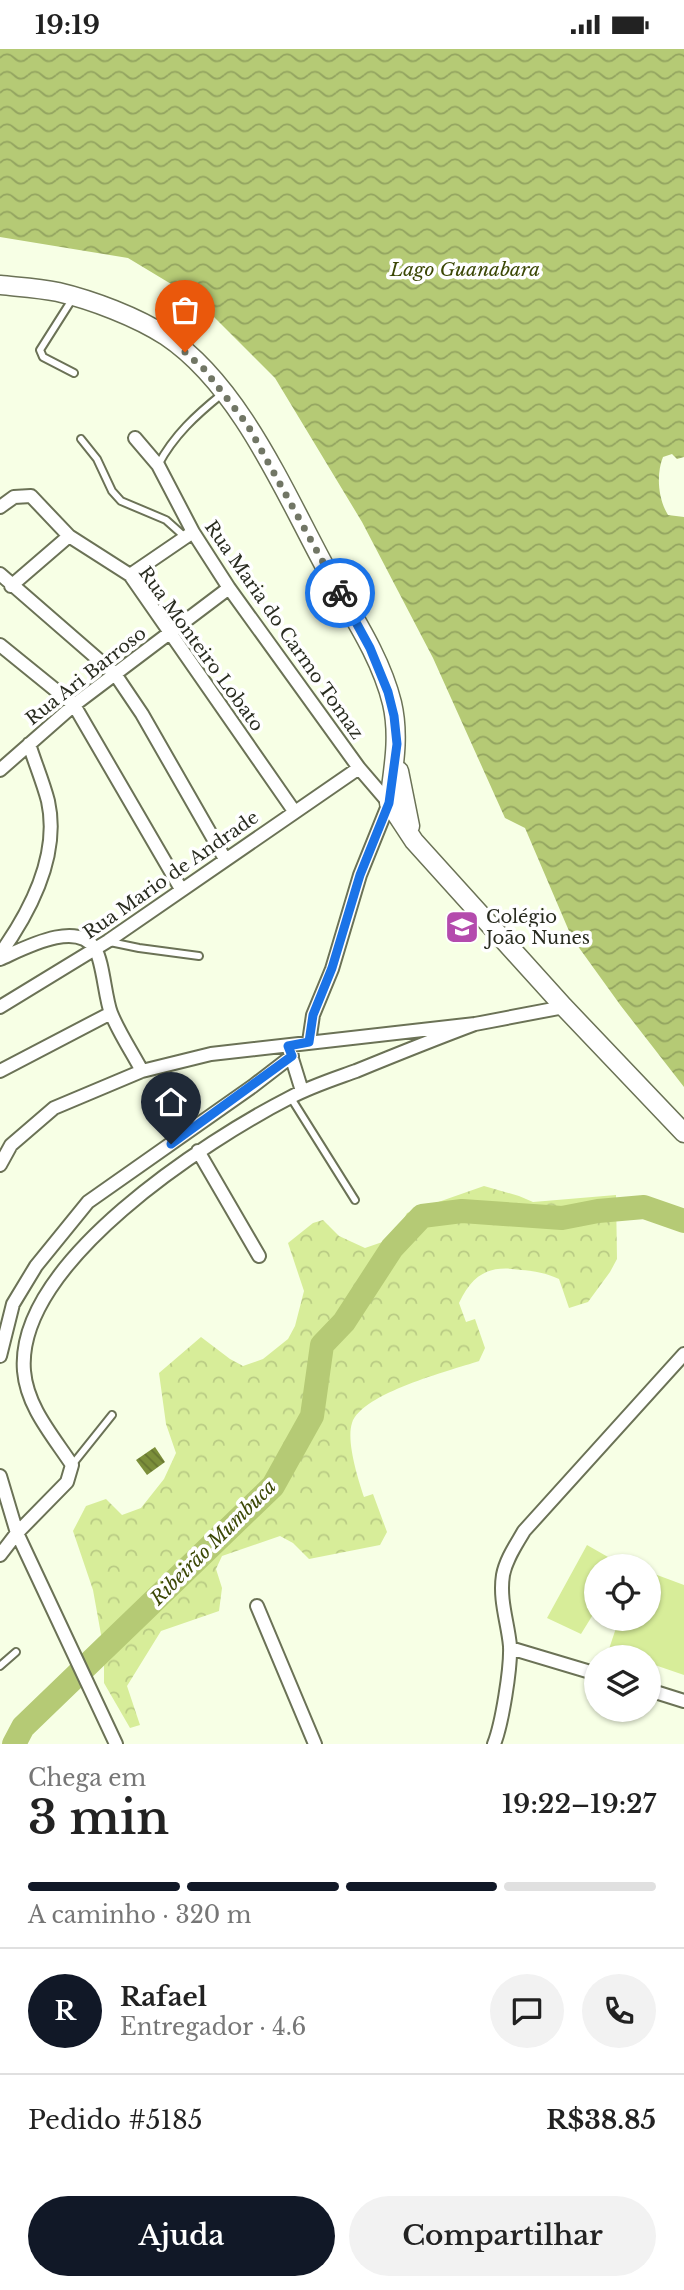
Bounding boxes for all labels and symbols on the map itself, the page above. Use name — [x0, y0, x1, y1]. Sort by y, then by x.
water label: Lago Guanabara — [389, 258, 540, 281]
pin — [155, 280, 215, 352]
street label: Rua Maria do Carmo Tomaz — [200, 516, 368, 744]
courier — [305, 558, 375, 628]
street label: Rua Monteiro Lobato — [134, 562, 268, 736]
street label: Rua Ari Barroso — [21, 622, 151, 730]
street label: Rua Mario de Andrade — [79, 806, 263, 944]
place label: Colégio João Nunes — [484, 906, 590, 949]
school or university icon: Colégio João Nunes — [443, 908, 481, 946]
pin — [141, 1072, 201, 1144]
water label: Ribeirão Mumbuca — [145, 1475, 281, 1611]

